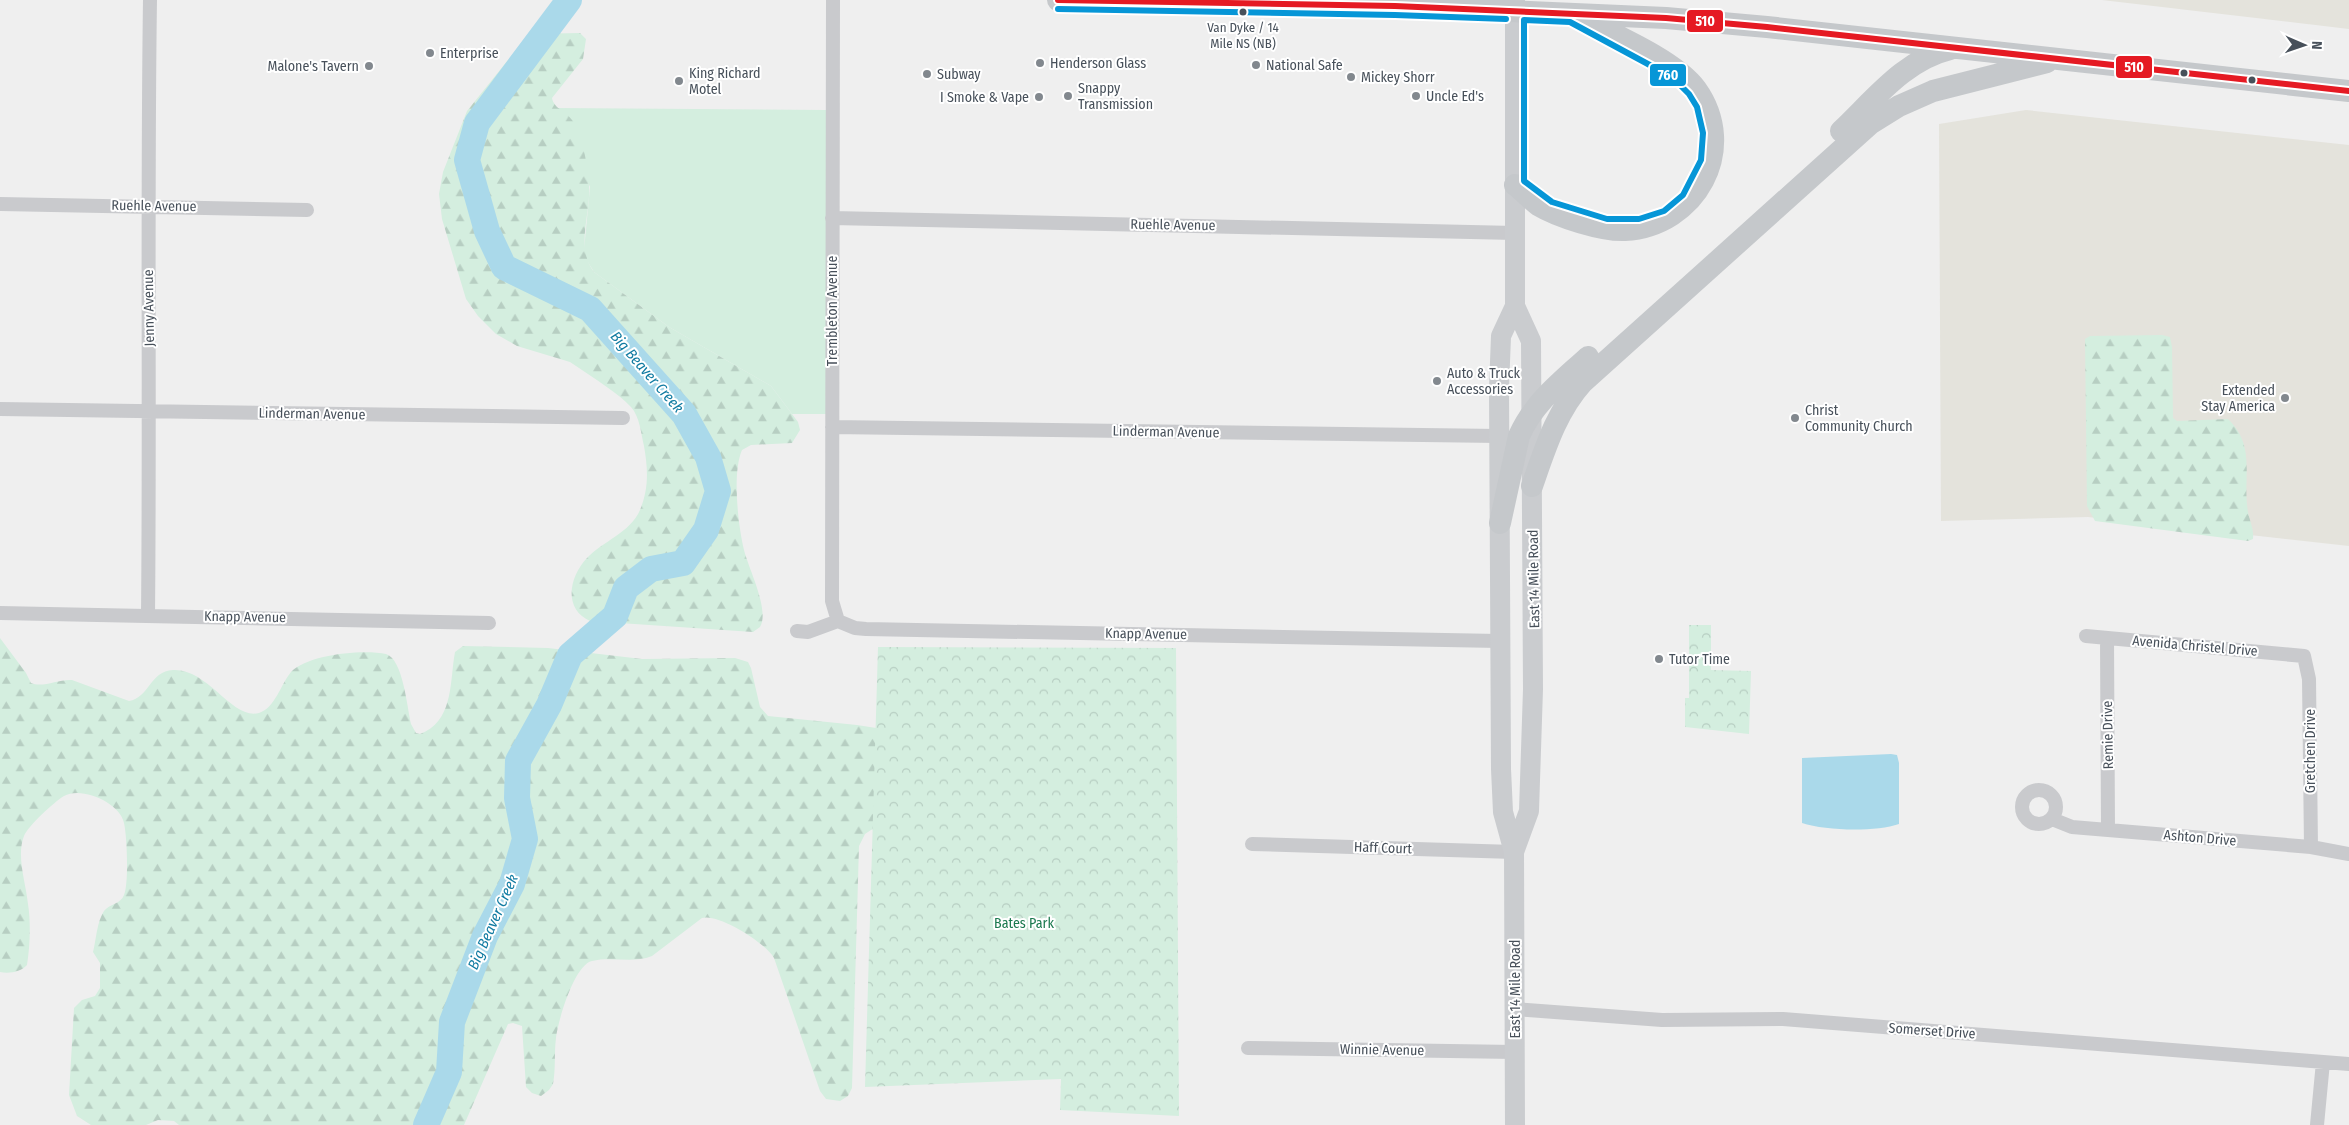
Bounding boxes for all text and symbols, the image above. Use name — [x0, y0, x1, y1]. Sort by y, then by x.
marker: Van Dyke / 14 Mile NS (NB) — [1238, 7, 1248, 17]
line badge: 510 — [1686, 9, 1724, 33]
text: 510 — [1695, 13, 1715, 30]
place label: Van Dyke / 14 Mile NS (NB) — [1207, 20, 1279, 51]
north arrow — [2279, 20, 2329, 70]
text: N — [2308, 41, 2325, 50]
place label: Enterprise — [440, 45, 499, 62]
marker: Enterprise — [424, 47, 436, 59]
place label: Henderson Glass — [1050, 55, 1146, 72]
line badge: 510 — [2115, 55, 2153, 79]
marker: Henderson Glass — [1034, 57, 1046, 69]
place label: National Safe — [1266, 57, 1343, 74]
place label: Malone's Tavern — [267, 58, 359, 75]
marker: National Safe — [1250, 59, 1262, 71]
text: 510 — [2124, 59, 2144, 76]
marker: Malone's Tavern — [363, 60, 375, 72]
line badge: 760 — [1649, 63, 1687, 87]
place label: King Richard Motel — [689, 65, 761, 98]
place label: Subway — [937, 66, 981, 83]
text: 760 — [1658, 67, 1679, 84]
marker: Subway — [921, 68, 933, 80]
unlabelled marker — [2179, 68, 2189, 78]
place label: Mickey Shorr — [1361, 69, 1435, 86]
marker: Mickey Shorr — [1345, 71, 1357, 83]
marker: King Richard Motel — [673, 75, 685, 87]
unlabelled marker — [2247, 75, 2257, 85]
place label: Snappy Transmission — [1078, 80, 1153, 113]
place label: Uncle Ed's — [1426, 88, 1484, 105]
place label: I Smoke & Vape — [940, 89, 1029, 106]
marker: Snappy Transmission — [1062, 90, 1074, 102]
marker: Uncle Ed's — [1410, 90, 1422, 102]
marker: I Smoke & Vape — [1033, 91, 1045, 103]
street label: Ruehle Avenue — [111, 197, 197, 215]
street label: Ruehle Avenue — [1130, 216, 1216, 234]
street label: Trembleton Avenue — [824, 256, 841, 366]
street label: Jenny Avenue — [140, 269, 158, 347]
water label: Big Beaver Creek — [607, 327, 688, 417]
place label: Auto & Truck Accessories — [1447, 365, 1521, 398]
marker: Auto & Truck Accessories — [1431, 375, 1443, 387]
place label: Extended Stay America — [2201, 382, 2275, 415]
marker: Extended Stay America — [2279, 392, 2291, 404]
place label: Christ Community Church — [1805, 402, 1913, 435]
street label: Linderman Avenue — [258, 405, 366, 423]
marker: Christ Community Church — [1789, 412, 1801, 424]
street label: Linderman Avenue — [1112, 423, 1220, 441]
street label: East 14 Mile Road — [1525, 529, 1543, 629]
street label: Knapp Avenue — [204, 608, 286, 626]
street label: Knapp Avenue — [1105, 625, 1187, 643]
street label: Avenida Christel Drive — [2132, 632, 2258, 660]
place label: Tutor Time — [1669, 651, 1730, 668]
marker: Tutor Time — [1653, 653, 1665, 665]
street label: Remie Drive — [2099, 701, 2117, 769]
street label: Gretchen Drive — [2302, 709, 2319, 793]
street label: Ashton Drive — [2163, 826, 2237, 850]
street label: Haff Court — [1354, 838, 1413, 858]
water label: Big Beaver Creek — [464, 871, 522, 972]
park label: Bates Park — [994, 915, 1054, 932]
street label: East 14 Mile Road — [1507, 940, 1524, 1038]
street label: Somerset Drive — [1888, 1019, 1976, 1043]
street label: Winnie Avenue — [1340, 1041, 1425, 1059]

